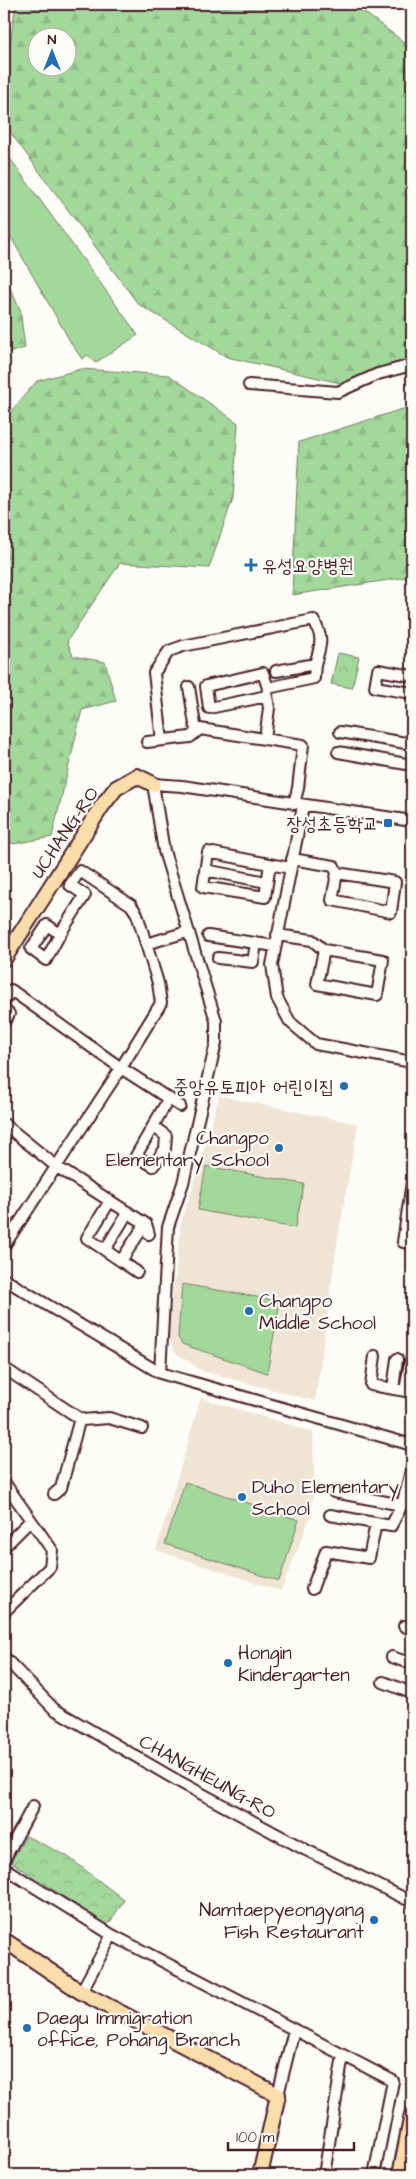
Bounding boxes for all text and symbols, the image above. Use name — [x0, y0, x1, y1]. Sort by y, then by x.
north arrow — [28, 28, 78, 78]
text: N — [48, 30, 57, 50]
place label: 유성요양병원 — [262, 553, 354, 580]
marker: 유성요양병원 — [244, 558, 258, 572]
street label: UCHANG-RO — [25, 782, 106, 884]
place label: 장성초등학교 — [286, 811, 378, 838]
marker: 장성초등학교 — [382, 817, 394, 829]
place label: 중앙유토피아 어린이집 — [174, 1074, 334, 1101]
marker: 중앙유토피아 어린이집 — [338, 1080, 350, 1092]
place label: Changpo Elementary School — [106, 1125, 269, 1175]
marker: Changpo Elementary School — [273, 1142, 285, 1154]
place label: Changpo Middle School — [259, 1288, 376, 1337]
marker: Changpo Middle School — [243, 1305, 255, 1317]
place label: Duho Elementary School — [252, 1474, 400, 1523]
marker: Duho Elementary School — [236, 1491, 248, 1503]
place label: Hongin Kindergarten — [238, 1640, 350, 1690]
marker: Hongin Kindergarten — [222, 1657, 234, 1669]
street label: CHANGHEUNG-RO — [134, 1728, 281, 1826]
place label: Namtaepyeongyang Fish Restaurant — [199, 1897, 364, 1946]
marker: Namtaepyeongyang Fish Restaurant — [368, 1914, 380, 1926]
place label: Daegu Immigration office, Pohang Branch — [37, 2005, 240, 2055]
marker: Daegu Immigration office, Pohang Branch — [21, 2022, 33, 2034]
scale bar — [228, 2119, 355, 2151]
text: 100 m — [236, 2127, 275, 2148]

